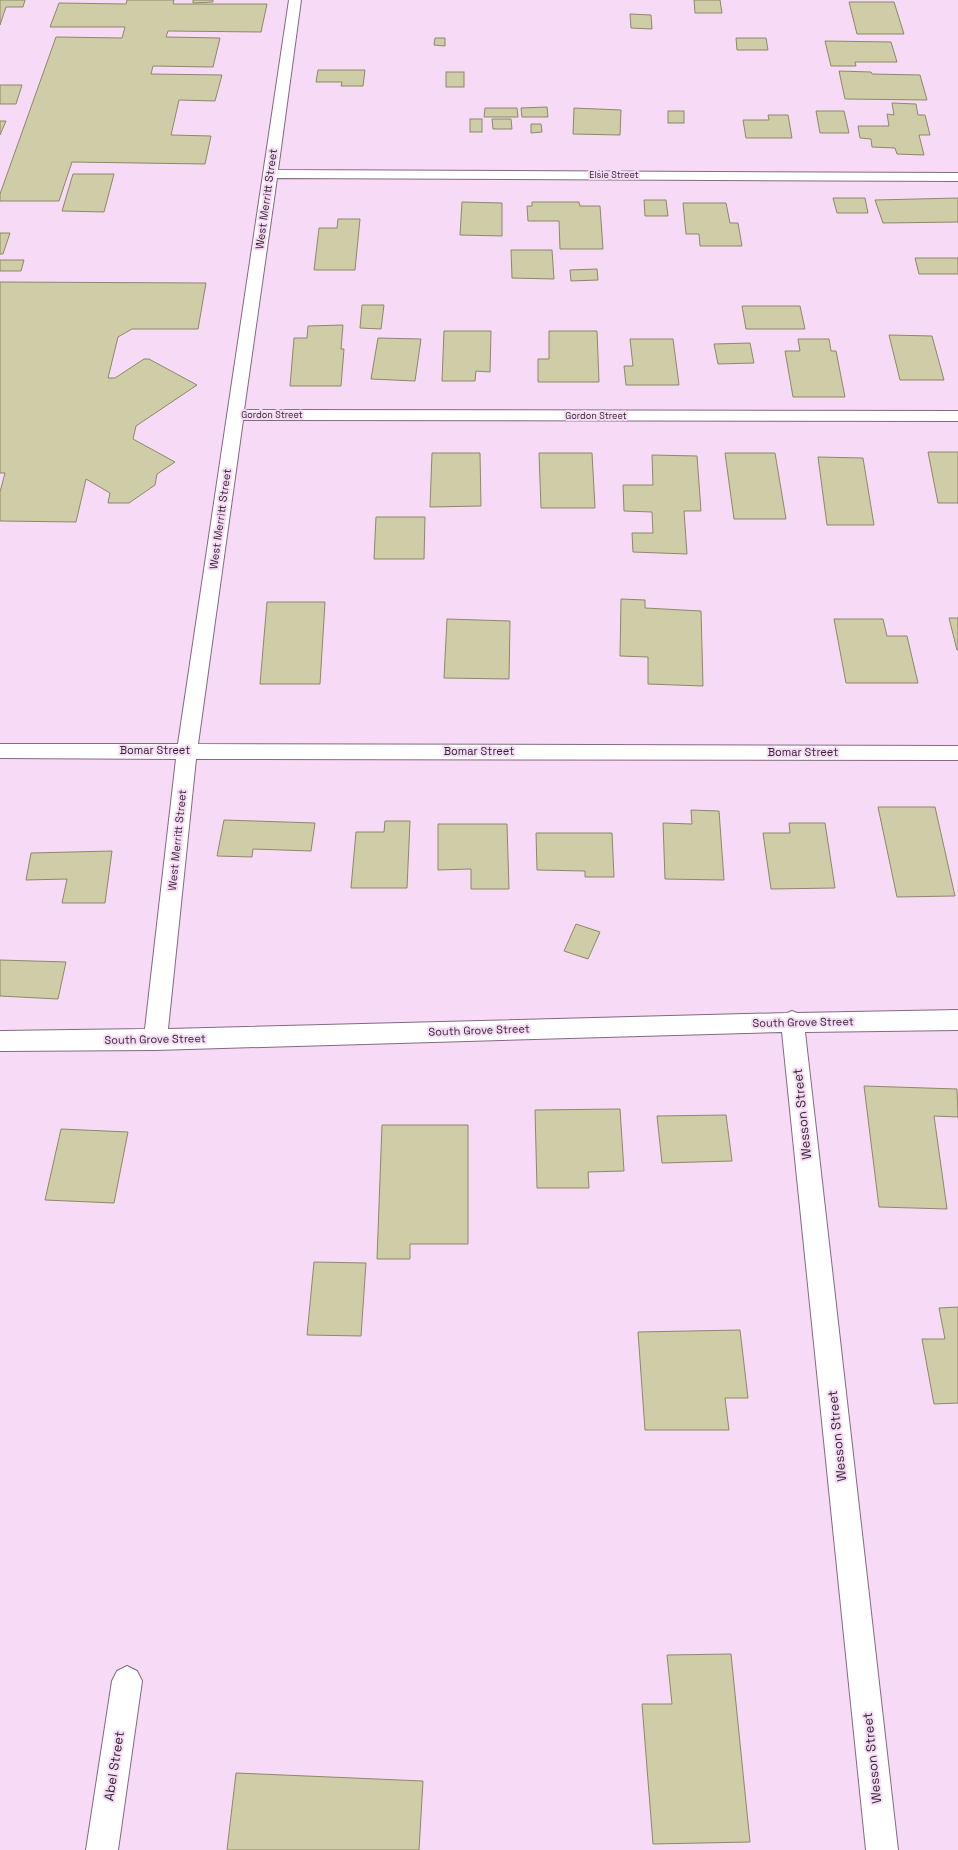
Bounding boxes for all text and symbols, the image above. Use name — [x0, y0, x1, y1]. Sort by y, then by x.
street label: West Merritt Street — [252, 148, 280, 250]
street label: Elsie Street — [589, 169, 639, 181]
street label: Gordon Street — [241, 409, 303, 421]
street label: Gordon Street — [565, 410, 627, 422]
street label: West Merritt Street — [206, 468, 234, 570]
street label: Bomar Street — [120, 743, 190, 757]
street label: Bomar Street — [444, 744, 514, 758]
street label: Bomar Street — [768, 745, 838, 759]
street label: West Merritt Street — [165, 789, 189, 891]
street label: South Grove Street — [752, 1014, 854, 1030]
street label: South Grove Street — [428, 1021, 530, 1039]
street label: South Grove Street — [104, 1031, 206, 1047]
street label: Wesson Street — [789, 1068, 815, 1160]
street label: Wesson Street — [824, 1390, 850, 1482]
street label: Wesson Street — [859, 1712, 885, 1804]
street label: Abel Street — [100, 1730, 128, 1802]

